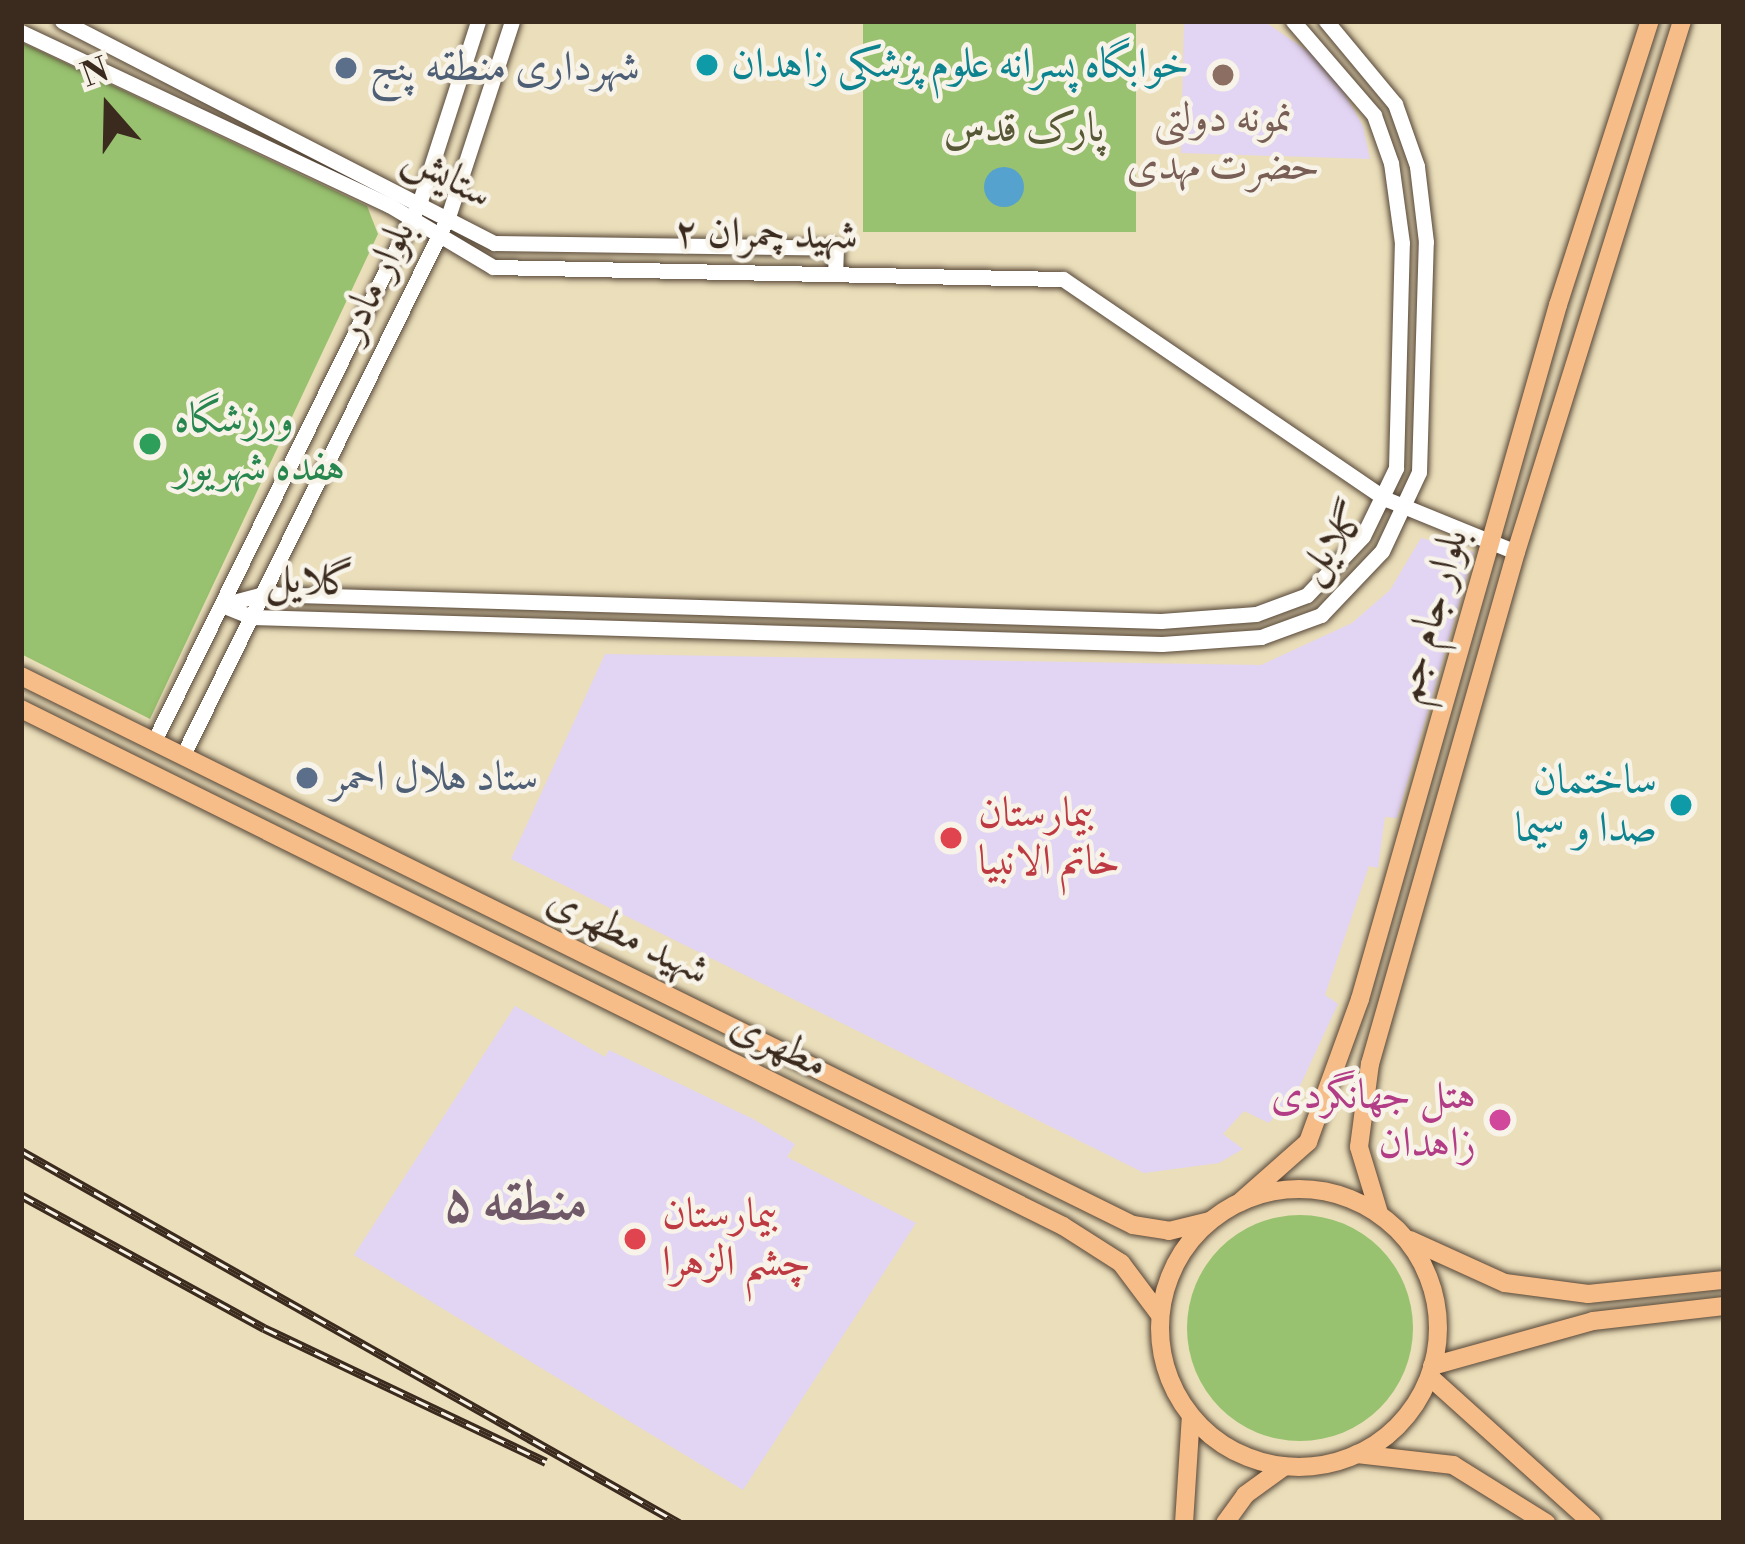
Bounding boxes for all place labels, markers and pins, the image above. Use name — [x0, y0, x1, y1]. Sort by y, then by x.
place label: خوابگاه پسرانه علوم پزشکی زاهدان — [731, 40, 1189, 90]
place label: شهرداری منطقه پنج — [370, 43, 640, 93]
marker: خوابگاه پسرانه علوم پزشکی زاهدان — [694, 52, 720, 78]
marker: شهرداری منطقه پنج — [333, 55, 359, 81]
marker: نمونه دولتی حضرت مهدی — [1210, 62, 1236, 88]
place label: نمونه دولتی حضرت مهدی — [1126, 94, 1320, 192]
place label: ورزشگاه هفده شهریور — [174, 395, 345, 494]
marker: ورزشگاه هفده شهریور — [137, 431, 163, 457]
place label: ستاد هلال احمر — [331, 753, 538, 803]
place label: ساختمان صدا و سیما — [1515, 756, 1657, 854]
marker: ستاد هلال احمر — [294, 765, 320, 791]
place label: بیمارستان خاتم الانبیا — [978, 789, 1120, 888]
marker: ساختمان صدا و سیما — [1668, 792, 1694, 818]
marker: بیمارستان خاتم الانبیا — [935, 822, 967, 854]
place label: هتل جهانگردی زاهدان — [1271, 1071, 1476, 1170]
marker: هتل جهانگردی زاهدان — [1487, 1107, 1513, 1133]
place label: بیمارستان چشم الزهرا — [662, 1190, 811, 1288]
marker: بیمارستان چشم الزهرا — [619, 1223, 651, 1255]

